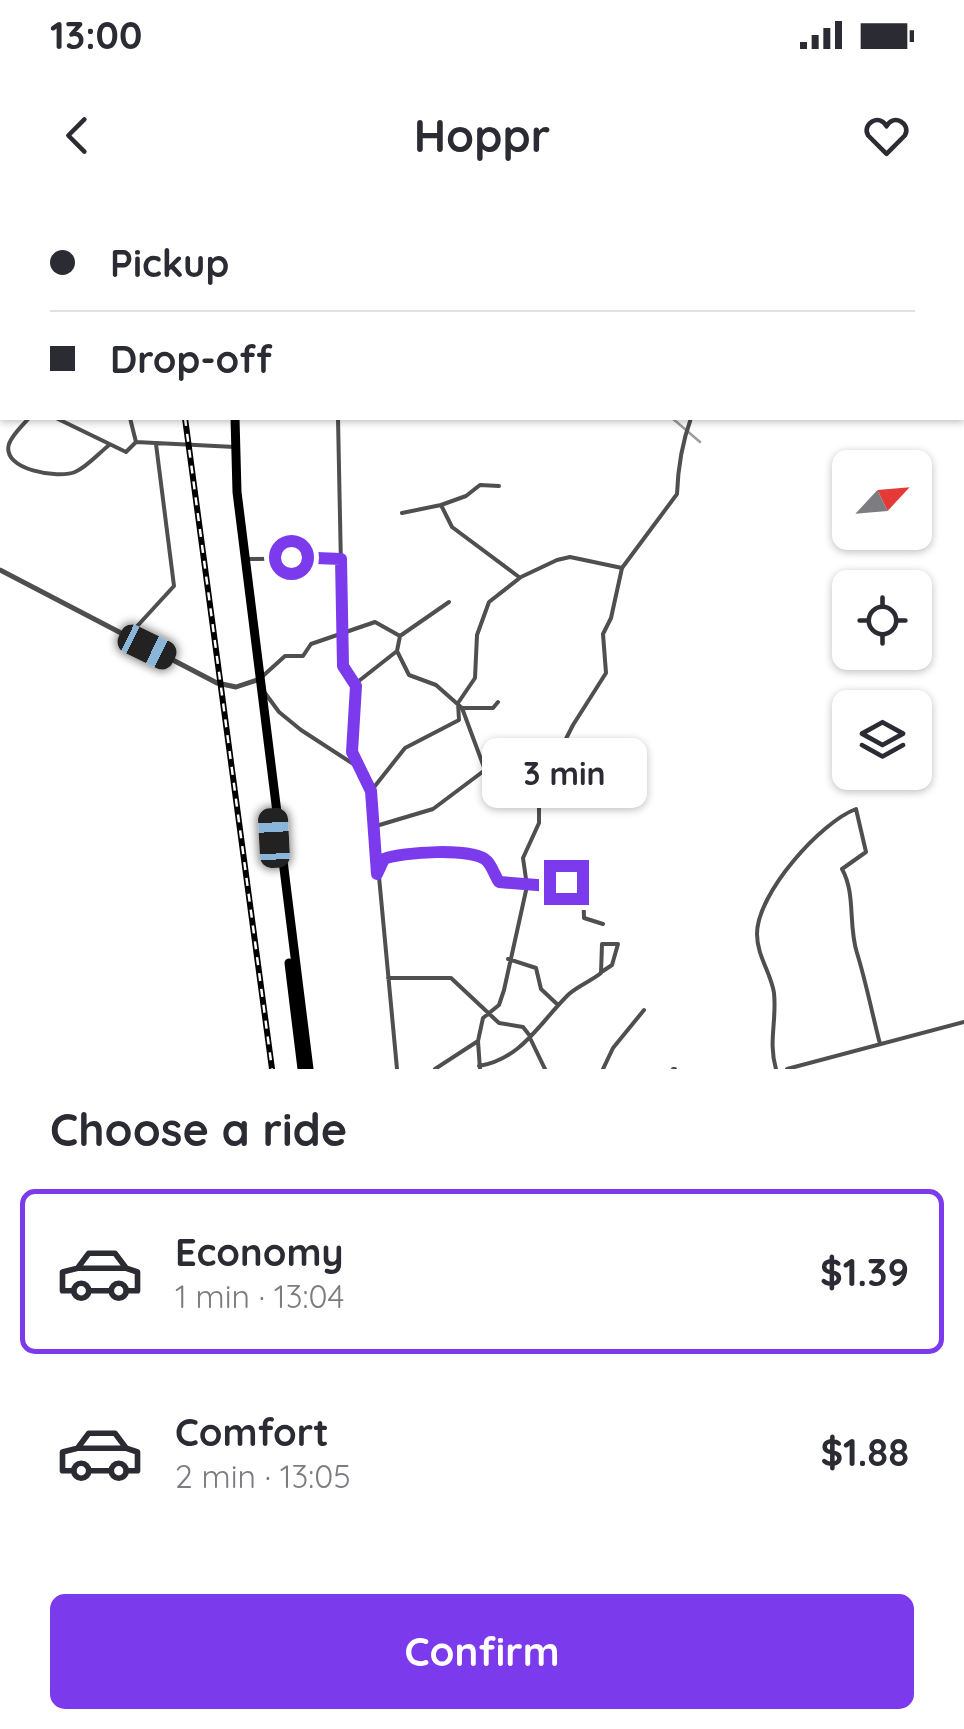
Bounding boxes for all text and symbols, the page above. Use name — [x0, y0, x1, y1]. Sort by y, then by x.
text: 13:00 — [50, 11, 142, 59]
text: Hoppr — [414, 107, 550, 163]
icon: back — [50, 108, 105, 163]
icon: heart — [859, 108, 914, 163]
text: Pickup — [110, 239, 229, 287]
text: Drop-off — [110, 335, 272, 383]
north arrow — [832, 450, 932, 550]
map controls — [832, 450, 932, 790]
route start — [269, 535, 314, 580]
button: locate — [832, 570, 932, 670]
car — [113, 620, 181, 674]
button: layers — [832, 690, 932, 790]
callout: 3 min — [484, 737, 648, 807]
text: 3 min — [523, 753, 606, 793]
car — [257, 807, 291, 869]
route end — [544, 860, 589, 905]
text: Choose a ride — [50, 1101, 347, 1157]
icon: car — [55, 1227, 145, 1317]
text: Economy — [175, 1228, 344, 1276]
text: $1.39 — [820, 1248, 909, 1296]
text: 1 min · 13:04 — [175, 1276, 344, 1316]
icon: car — [55, 1407, 145, 1497]
text: Comfort — [175, 1408, 329, 1456]
text: $1.88 — [820, 1428, 909, 1476]
text: 2 min · 13:05 — [175, 1456, 351, 1496]
button: Confirm — [50, 1594, 914, 1709]

